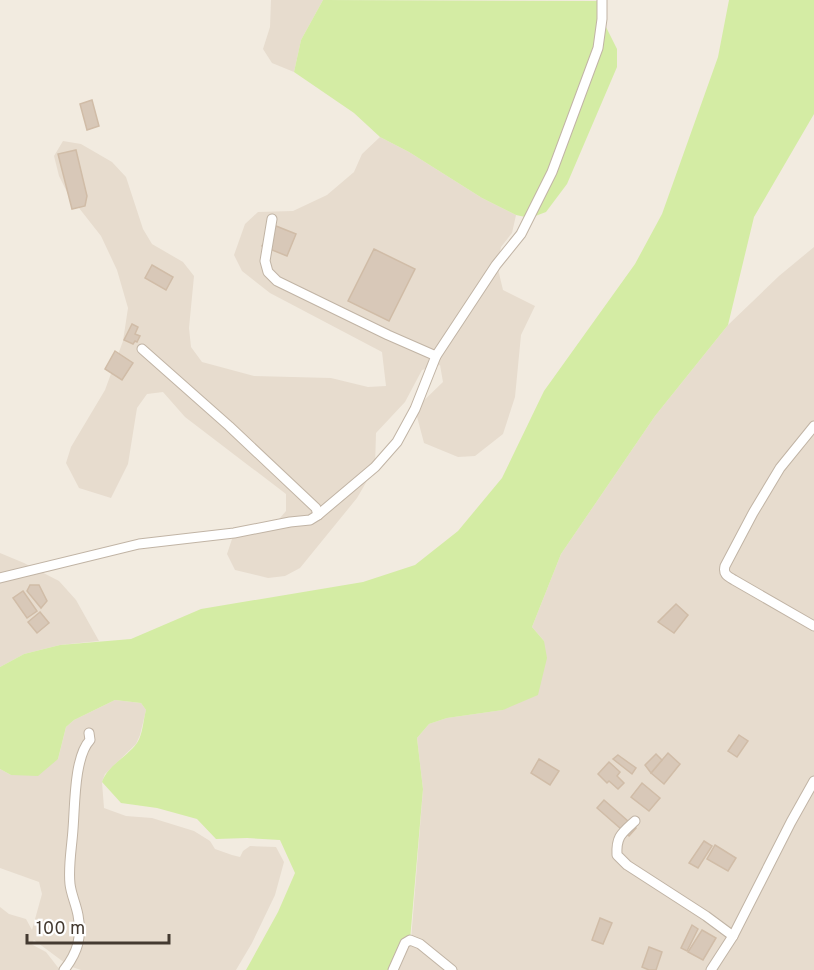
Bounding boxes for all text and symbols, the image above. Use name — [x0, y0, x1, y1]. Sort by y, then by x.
scale bar — [27, 907, 170, 945]
text: 100 m — [36, 918, 85, 941]

